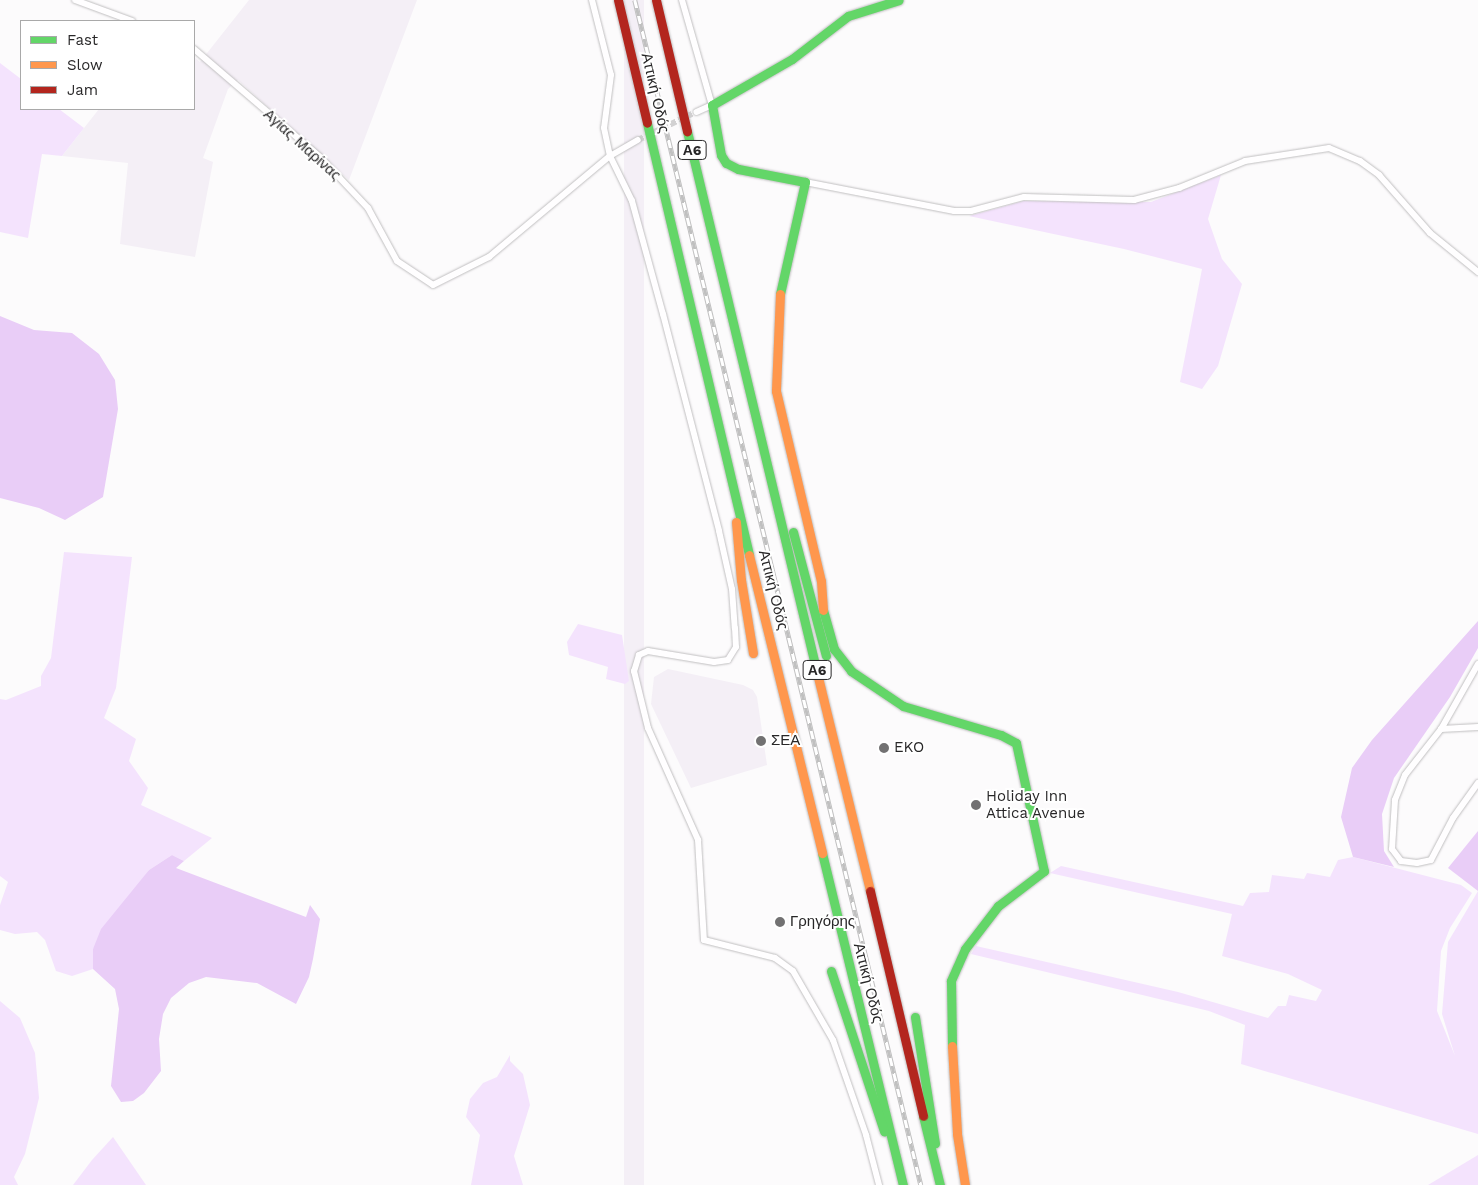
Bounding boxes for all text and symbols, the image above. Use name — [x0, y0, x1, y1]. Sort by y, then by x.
legend — [20, 20, 195, 110]
text: Fast — [67, 31, 98, 49]
street label: Αττική Οδός — [637, 51, 673, 135]
text: Slow — [67, 56, 103, 74]
text: Jam — [67, 81, 98, 99]
street label: Αγίας Μαρίνας — [260, 106, 344, 184]
road number: Α6 — [677, 138, 707, 162]
street label: Αττική Οδός — [754, 548, 792, 632]
road number: Α6 — [802, 658, 832, 682]
place label: ΣΕΑ — [771, 732, 800, 750]
marker: ΣΕΑ — [755, 735, 767, 747]
place label: EKO — [894, 739, 924, 757]
marker: EKO — [878, 742, 890, 754]
place label: Holiday Inn Attica Avenue — [986, 787, 1086, 822]
marker: Holiday Inn Attica Avenue — [970, 799, 982, 811]
place label: Γρηγόρης — [790, 913, 855, 931]
marker: Γρηγόρης — [774, 916, 786, 928]
street label: Αττική Οδός — [849, 941, 887, 1025]

